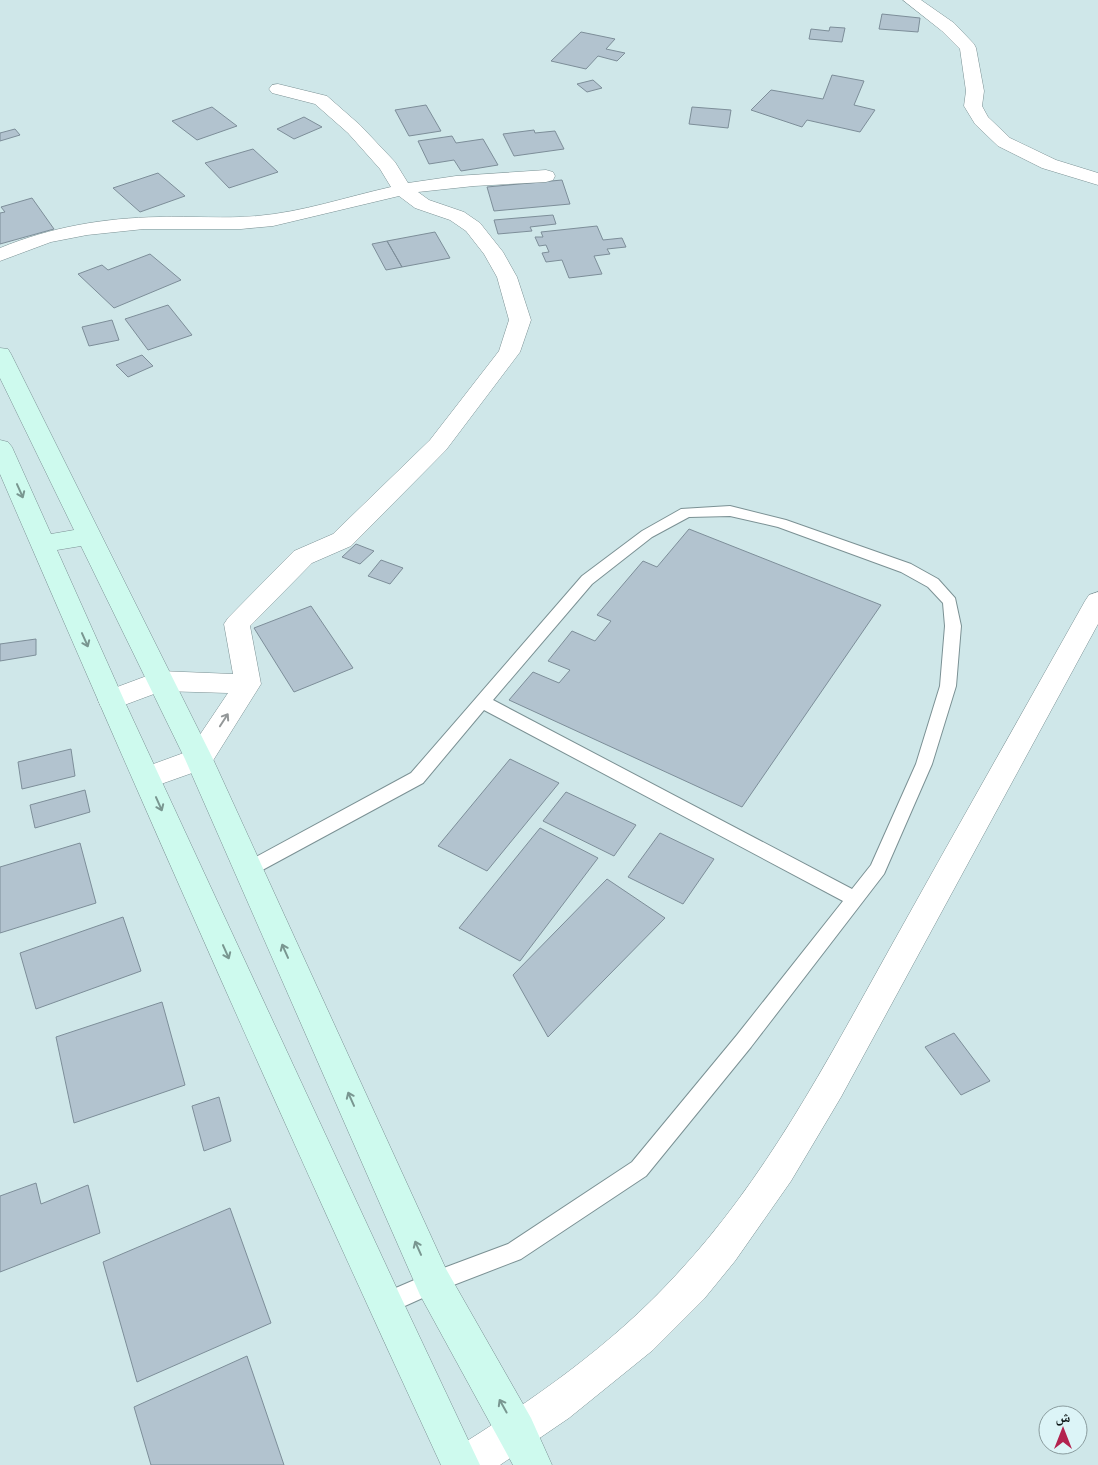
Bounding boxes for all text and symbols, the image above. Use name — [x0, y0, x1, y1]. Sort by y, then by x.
one-way arrow — [15, 483, 25, 498]
one-way arrow — [81, 632, 91, 647]
one-way arrow — [219, 713, 229, 727]
one-way arrow — [155, 796, 165, 811]
one-way arrow — [222, 944, 231, 959]
one-way arrow — [280, 944, 290, 959]
one-way arrow — [346, 1092, 356, 1107]
one-way arrow — [412, 1241, 422, 1256]
one-way arrow — [497, 1400, 507, 1414]
north arrow — [1038, 1405, 1088, 1455]
text: ش — [1056, 1409, 1071, 1426]

